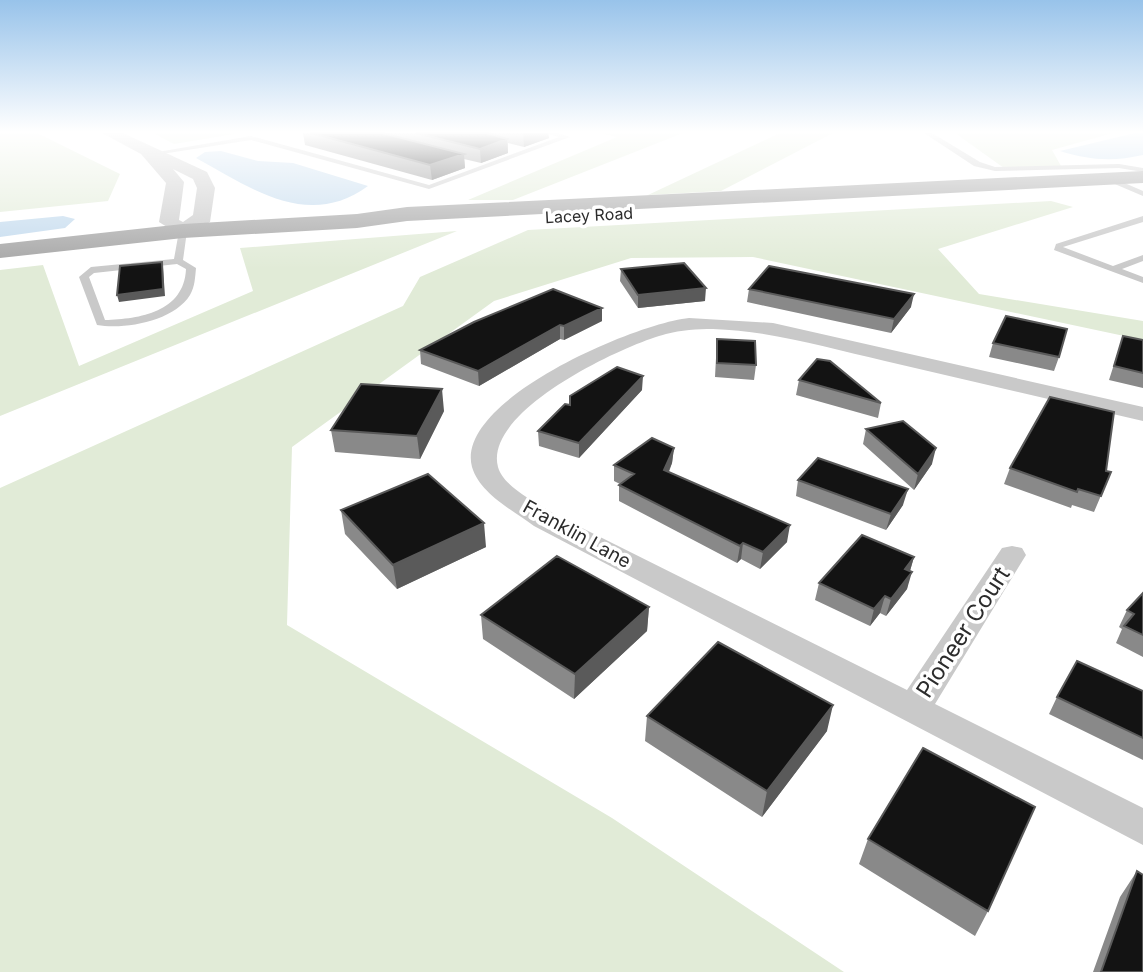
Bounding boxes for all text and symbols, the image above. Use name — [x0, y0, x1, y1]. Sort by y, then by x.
street label: Lacey Road — [544, 203, 634, 227]
street label: Franklin Lane — [519, 495, 635, 573]
street label: Pioneer Court — [910, 561, 1016, 703]

